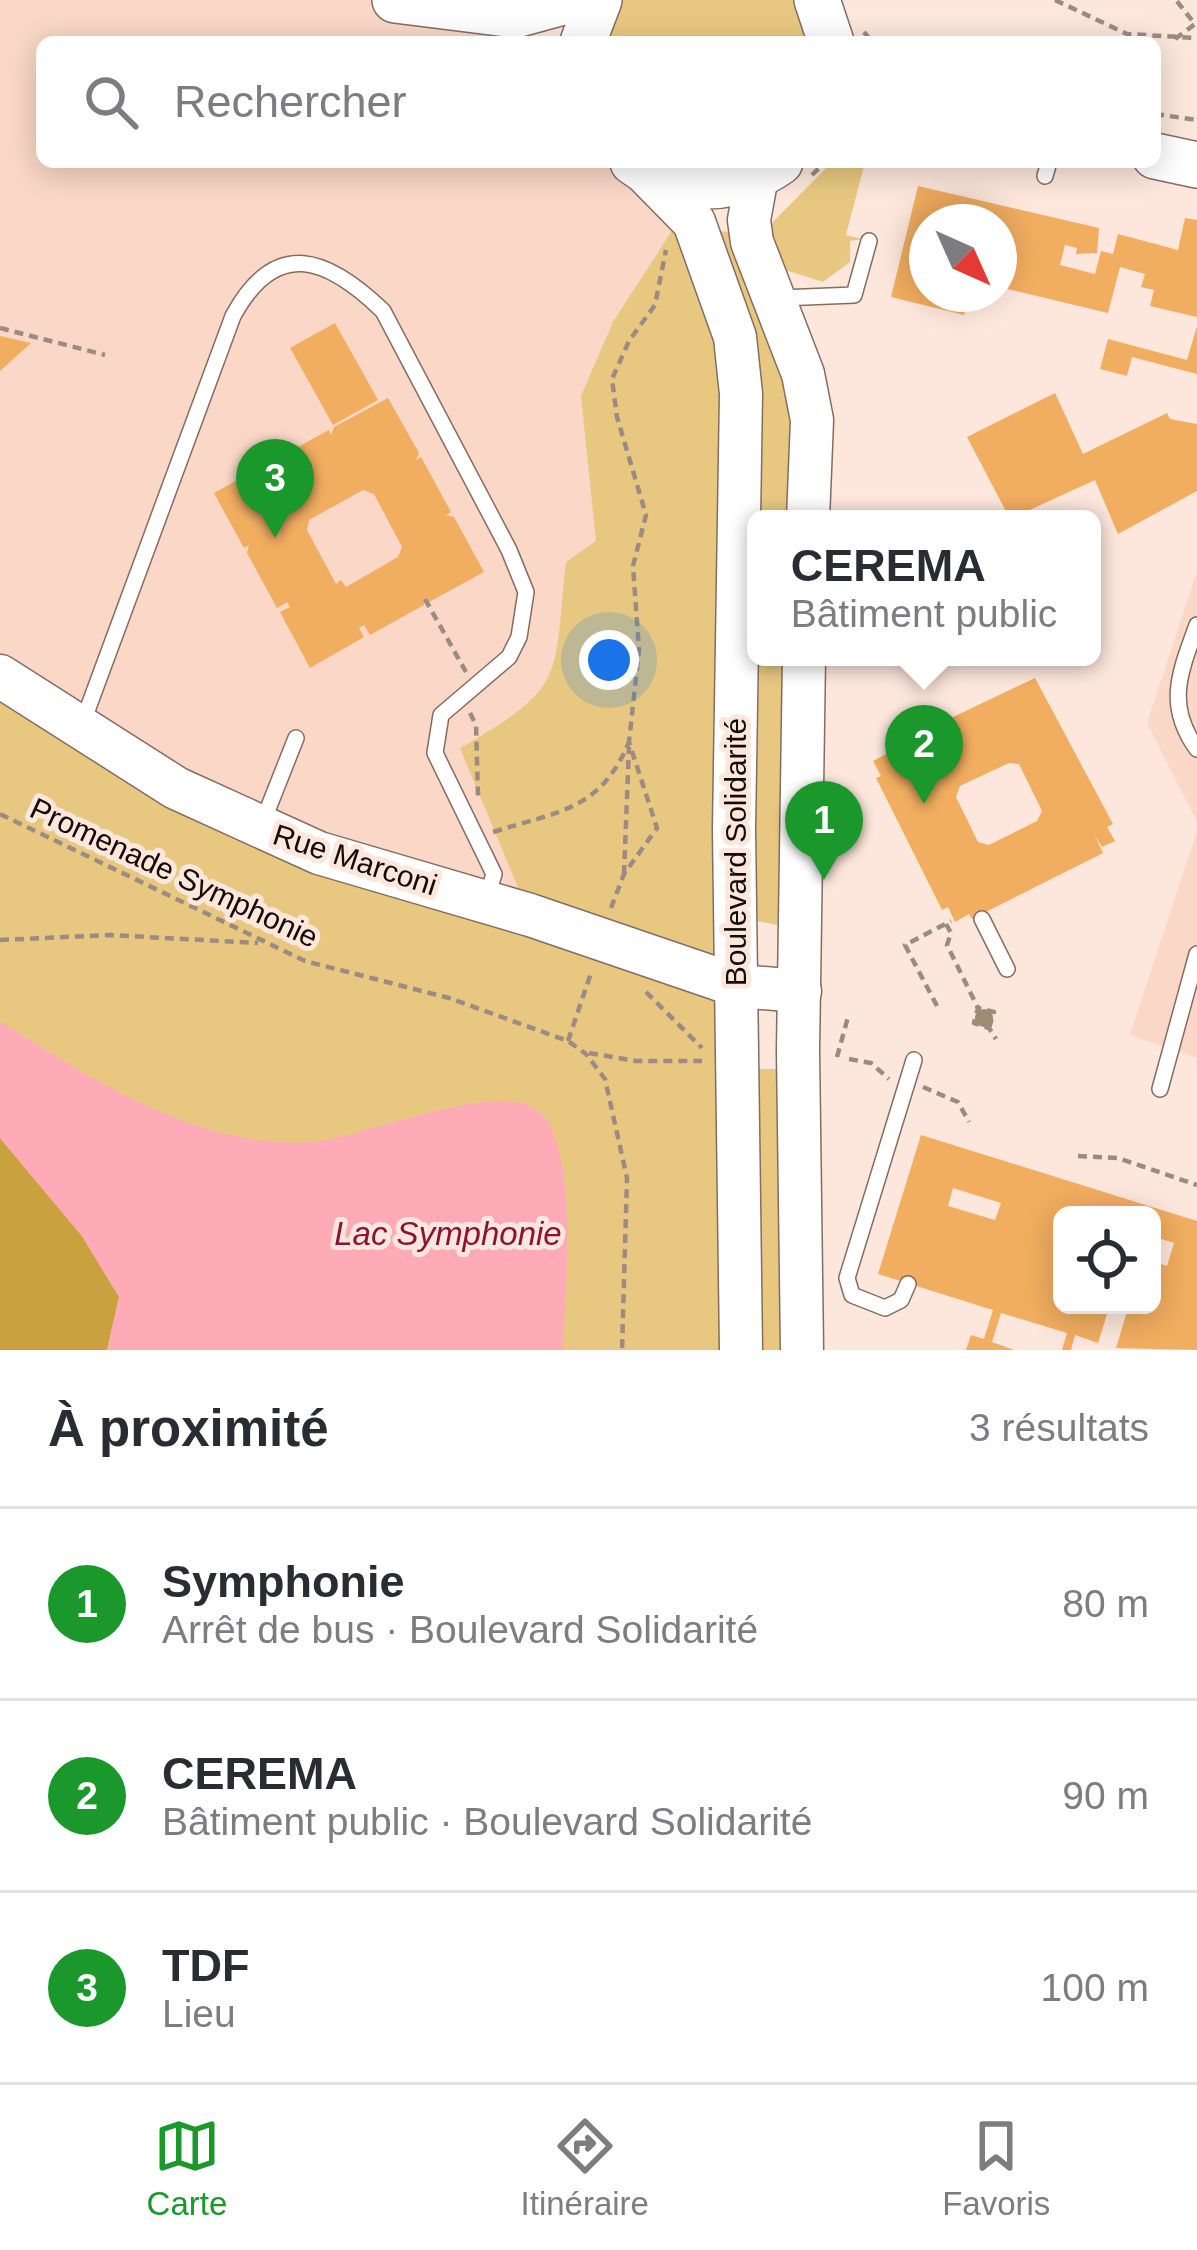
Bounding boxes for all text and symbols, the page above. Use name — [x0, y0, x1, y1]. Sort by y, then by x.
search box — [36, 36, 1161, 168]
icon: search — [78, 69, 144, 135]
text: Rechercher — [174, 76, 407, 127]
north arrow — [909, 204, 1017, 312]
pin: 3 — [236, 439, 314, 538]
popup — [747, 510, 1101, 666]
text: CEREMA — [791, 540, 986, 591]
text: Bâtiment public — [791, 592, 1057, 635]
your location — [579, 630, 639, 690]
pin: 2 — [885, 705, 963, 804]
street label: Boulevard Solidarité — [719, 718, 752, 986]
pin: 1 — [785, 781, 863, 880]
street label: Promenade Symphonie — [25, 791, 323, 954]
street label: Rue Marconi — [269, 818, 441, 901]
map controls — [1053, 1206, 1161, 1314]
button: locate — [1053, 1206, 1161, 1314]
water label: Lac Symphonie — [334, 1215, 562, 1252]
text: À proximité — [48, 1400, 329, 1457]
text: 3 résultats — [969, 1406, 1149, 1449]
text: Symphonie — [162, 1556, 405, 1607]
text: 1 — [76, 1582, 98, 1625]
text: 80 m — [1062, 1582, 1149, 1625]
text: Arrêt de bus · Boulevard Solidarité — [162, 1608, 758, 1651]
text: CEREMA — [162, 1748, 357, 1799]
text: 2 — [76, 1774, 98, 1817]
text: 90 m — [1062, 1774, 1149, 1817]
text: Bâtiment public · Boulevard Solidarité — [162, 1800, 812, 1843]
text: TDF — [162, 1940, 249, 1991]
text: 3 — [76, 1966, 98, 2009]
text: 100 m — [1041, 1966, 1149, 2009]
text: Lieu — [162, 1992, 236, 2035]
tab: Carte — [147, 2113, 227, 2223]
tab: Itinéraire — [521, 2113, 649, 2223]
tab: Favoris — [942, 2113, 1050, 2223]

